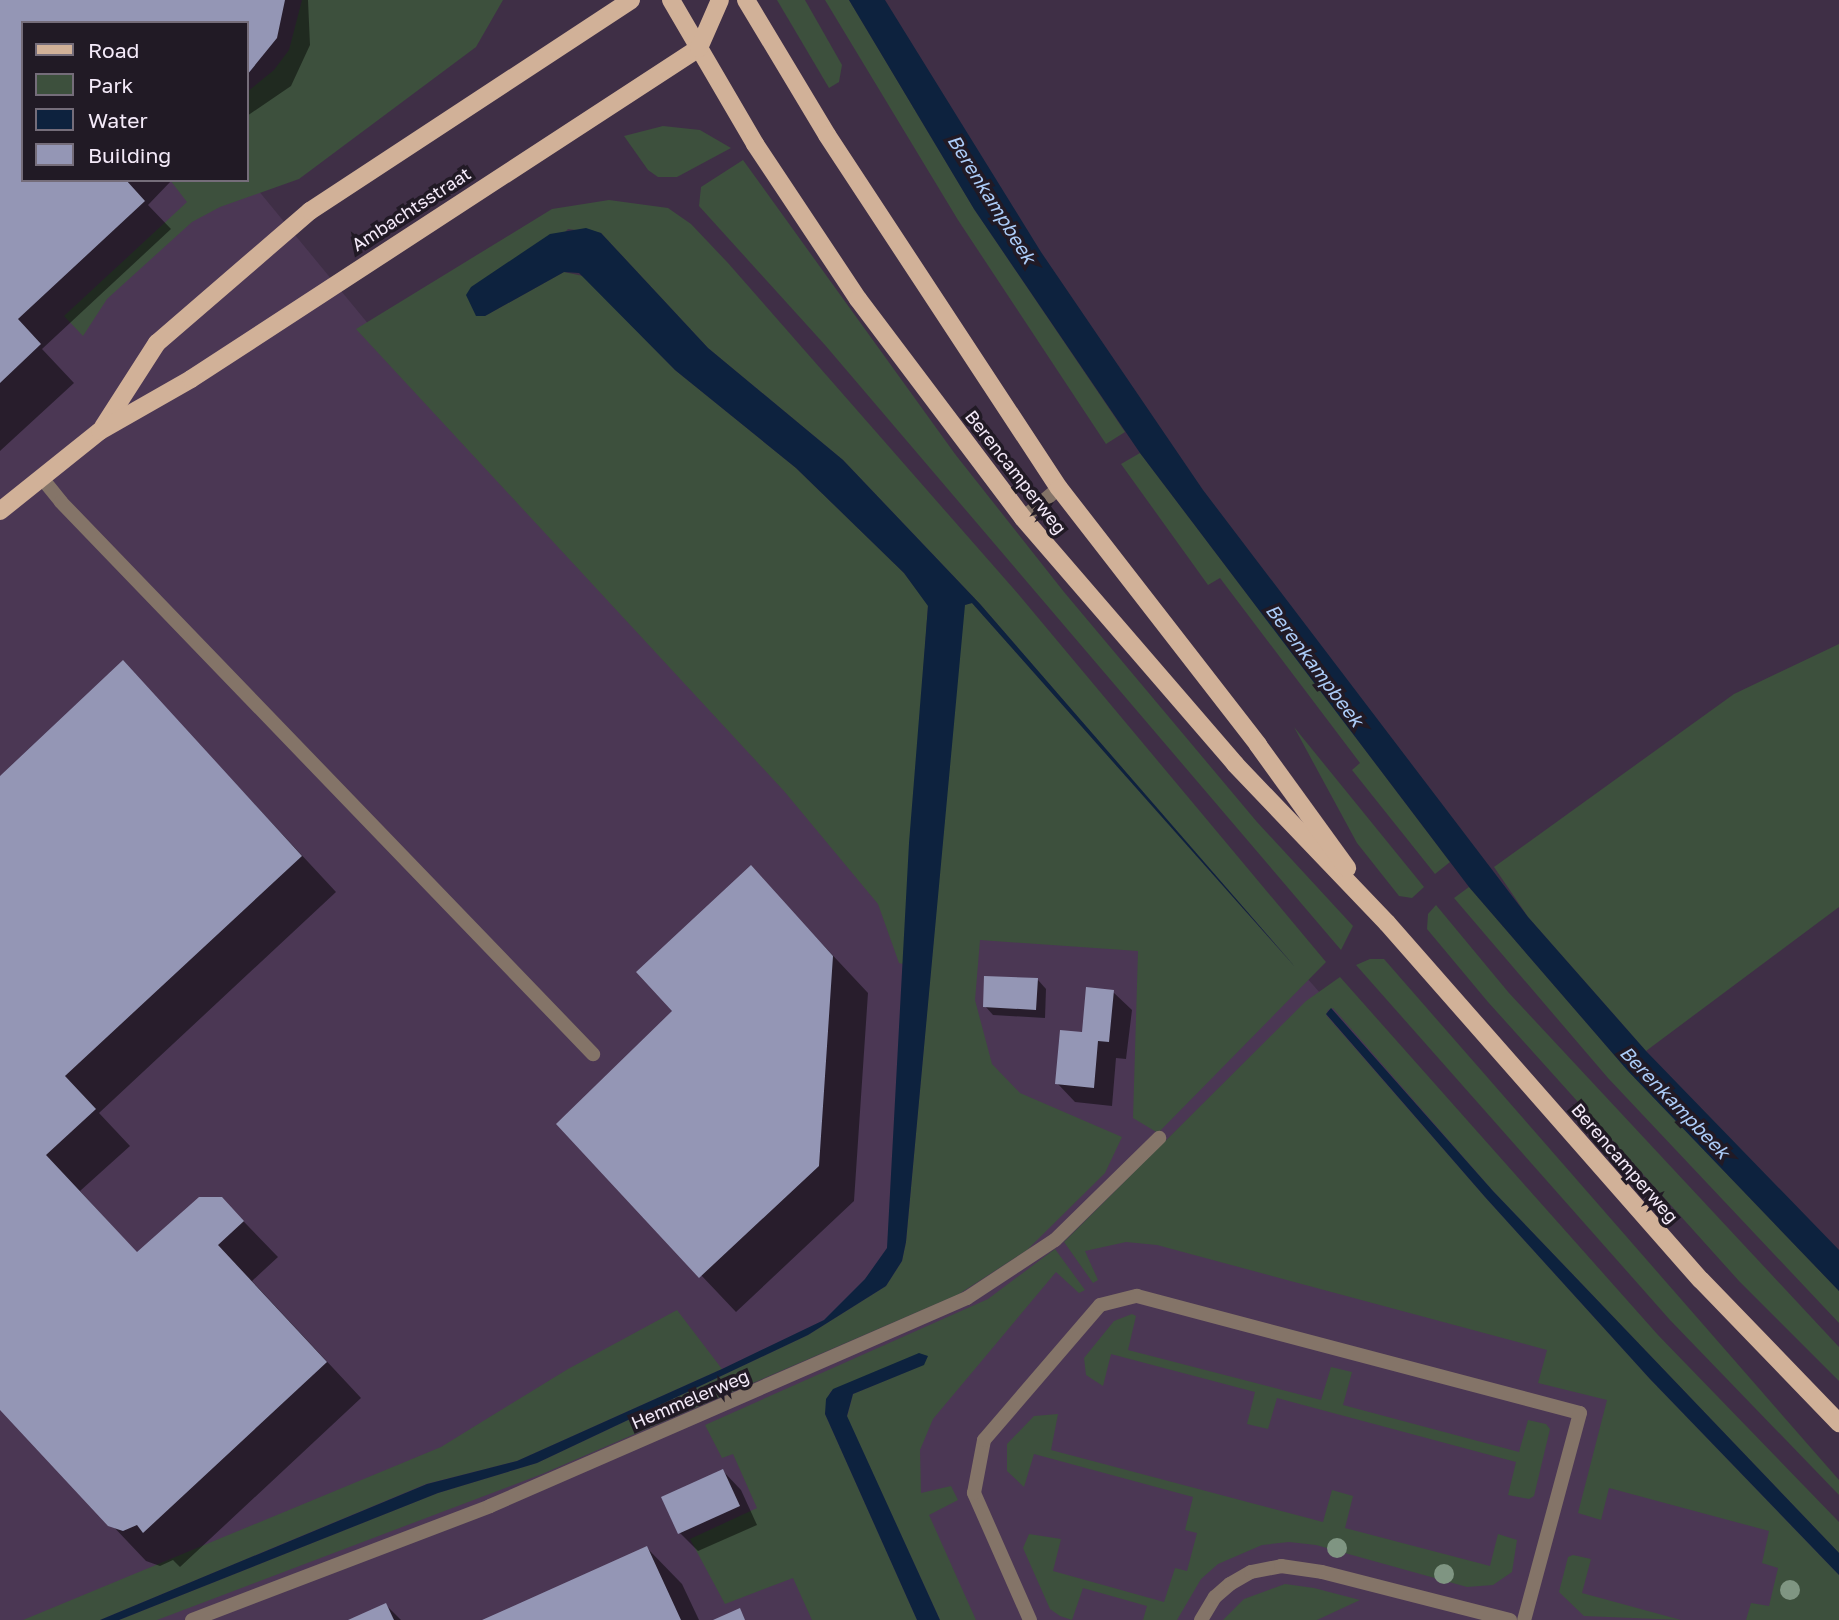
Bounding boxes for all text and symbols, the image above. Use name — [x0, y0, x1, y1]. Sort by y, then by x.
legend — [21, 21, 248, 182]
text: Road — [88, 37, 139, 63]
text: Park — [88, 72, 133, 98]
text: Water — [88, 107, 148, 133]
water label: Berenkampbeek — [943, 130, 1041, 268]
text: Building — [88, 142, 171, 168]
street label: Ambachtsstraat — [347, 162, 475, 256]
street label: Berencamperweg — [961, 406, 1071, 538]
water label: Berenkampbeek — [1261, 599, 1369, 731]
water label: Berenkampbeek — [1615, 1041, 1735, 1163]
street label: Berencamperweg — [1567, 1099, 1683, 1227]
street label: Hemmelerweg — [628, 1364, 752, 1434]

